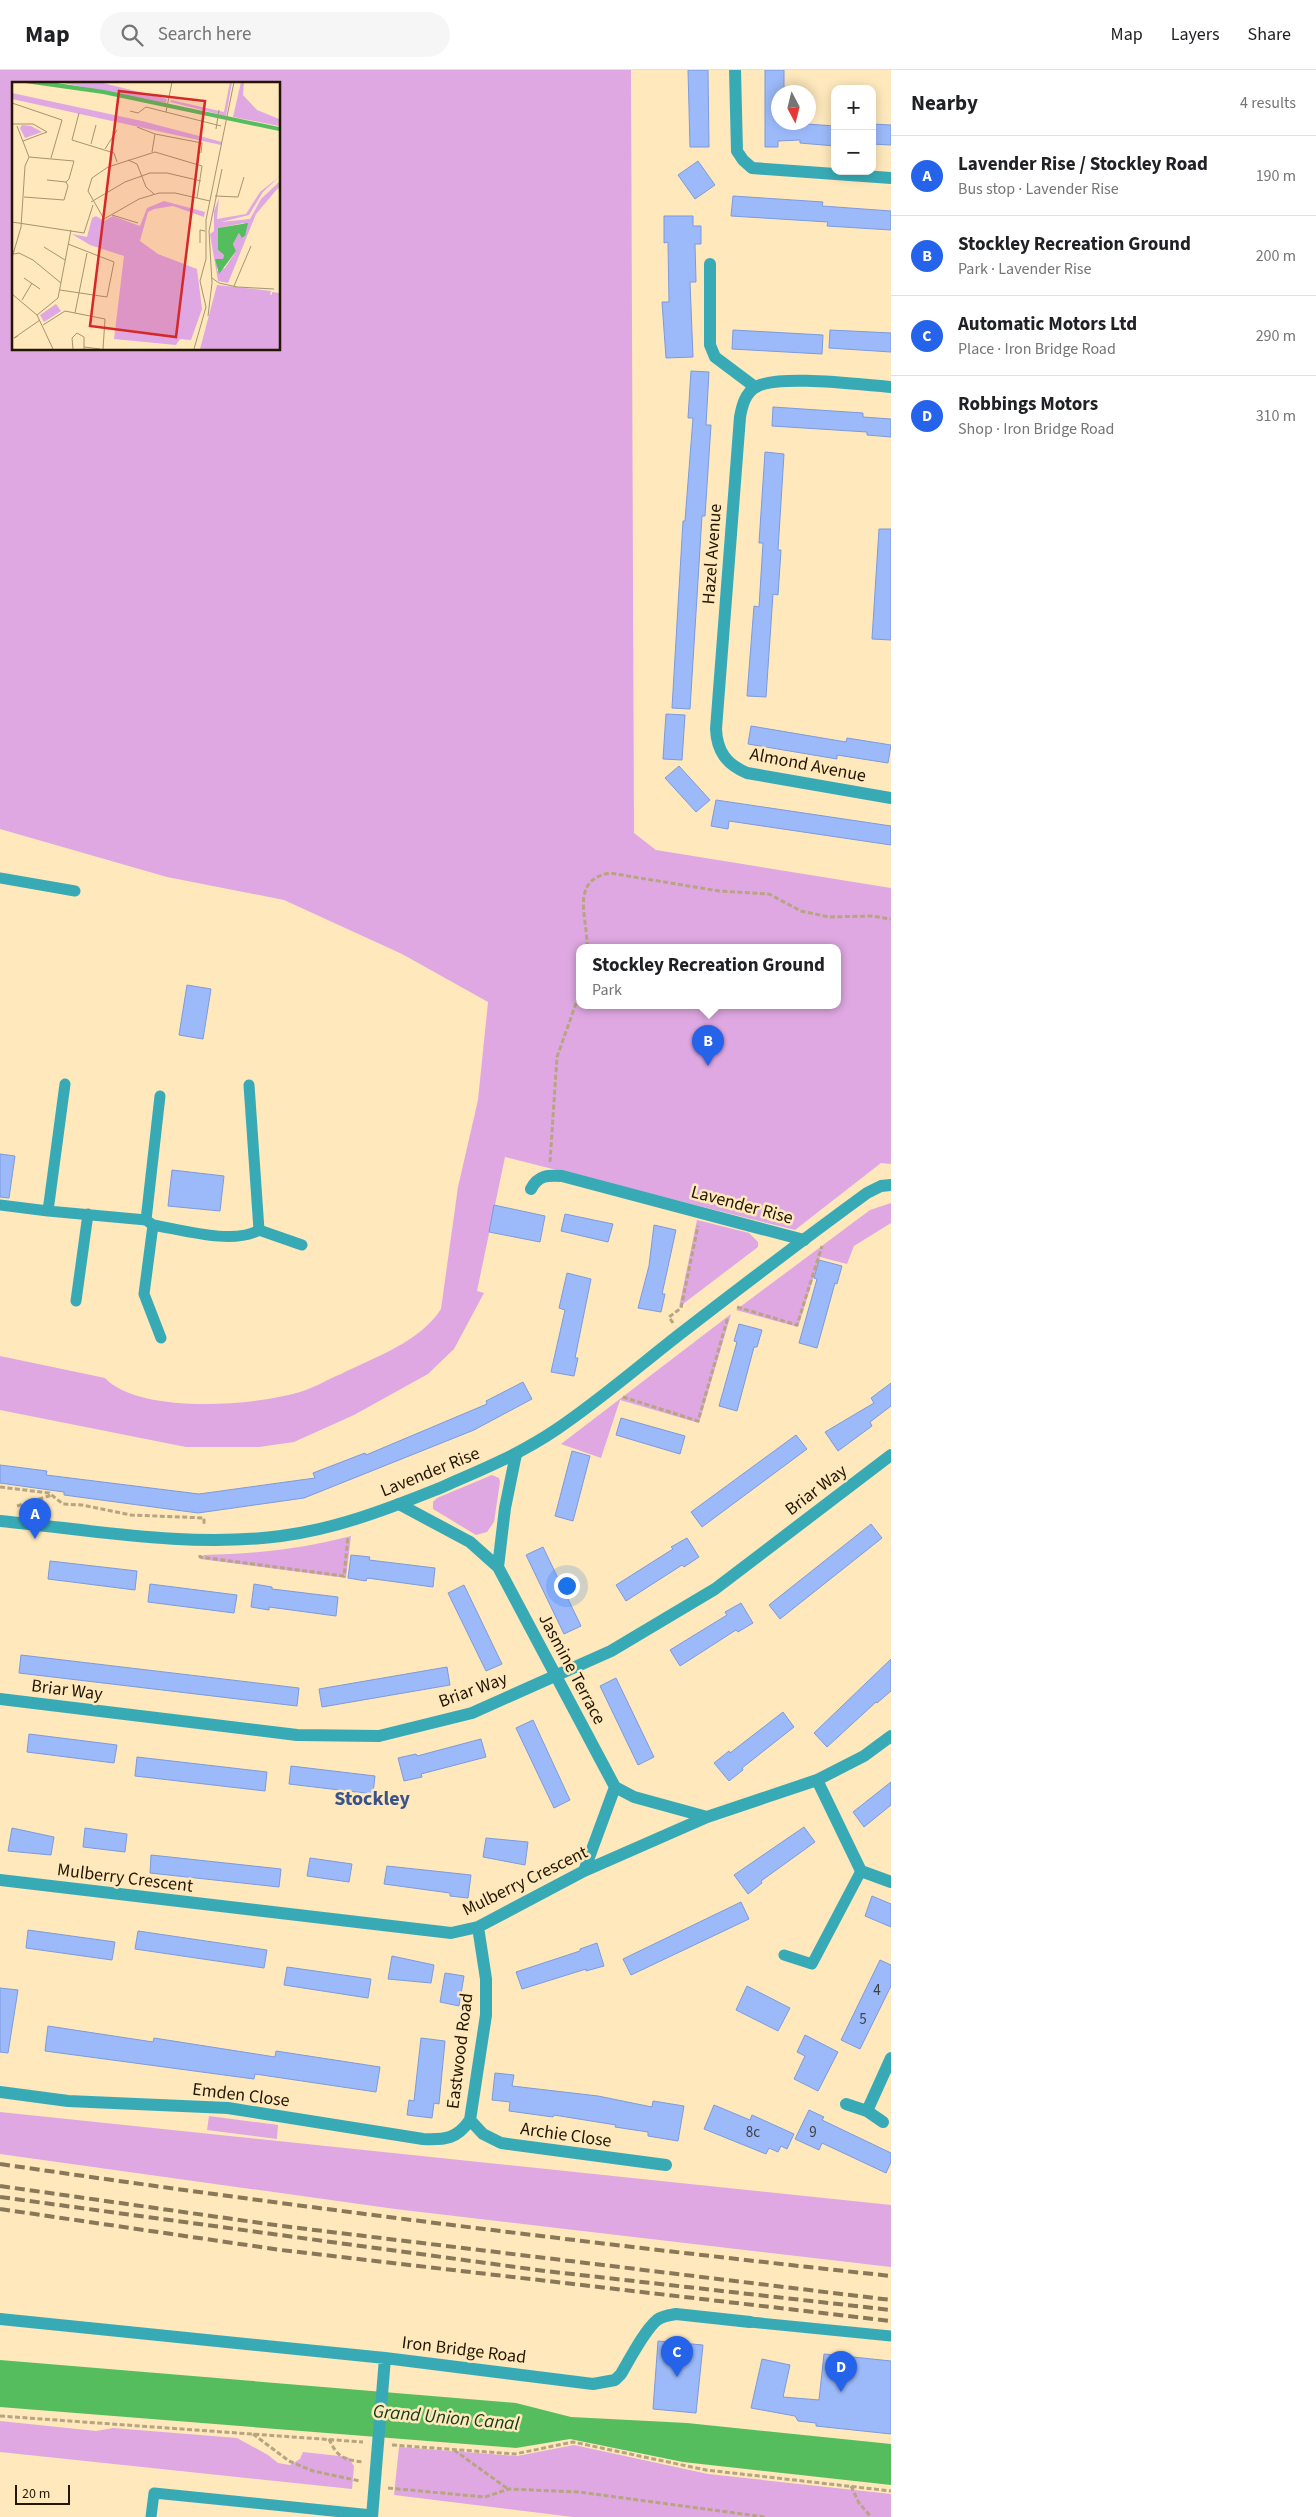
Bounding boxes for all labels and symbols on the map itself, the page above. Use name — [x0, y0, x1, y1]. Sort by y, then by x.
inset map — [12, 82, 280, 350]
north arrow — [771, 85, 816, 130]
street label: Hazel Avenue — [696, 503, 728, 605]
street label: Almond Avenue — [748, 741, 868, 789]
pin: B — [692, 1025, 724, 1066]
street label: Lavender Rise — [688, 1179, 796, 1231]
street label: Lavender Rise — [377, 1441, 483, 1503]
street label: Briar Way — [780, 1458, 853, 1522]
pin: A — [19, 1498, 51, 1539]
your location — [554, 1573, 580, 1599]
street label: Jasmine Terrace — [532, 1609, 612, 1729]
street label: Briar Way — [435, 1666, 511, 1714]
street label: Briar Way — [30, 1673, 105, 1707]
district label: Stockley — [334, 1785, 410, 1813]
street label: Mulberry Crescent — [458, 1840, 592, 1922]
street label: Mulberry Crescent — [56, 1857, 194, 1899]
house number: 4 — [873, 1980, 881, 2001]
street label: Eastwood Road — [440, 1992, 480, 2110]
house number: 5 — [859, 2009, 867, 2030]
street label: Emden Close — [191, 2077, 291, 2113]
street label: Archie Close — [519, 2116, 613, 2154]
house number: 8c — [746, 2122, 760, 2143]
house number: 9 — [809, 2122, 817, 2143]
street label: Iron Bridge Road — [400, 2330, 528, 2370]
pin: C — [661, 2336, 693, 2377]
pin: D — [825, 2351, 857, 2392]
water label: Grand Union Canal — [372, 2398, 521, 2438]
scale bar — [15, 2482, 70, 2505]

